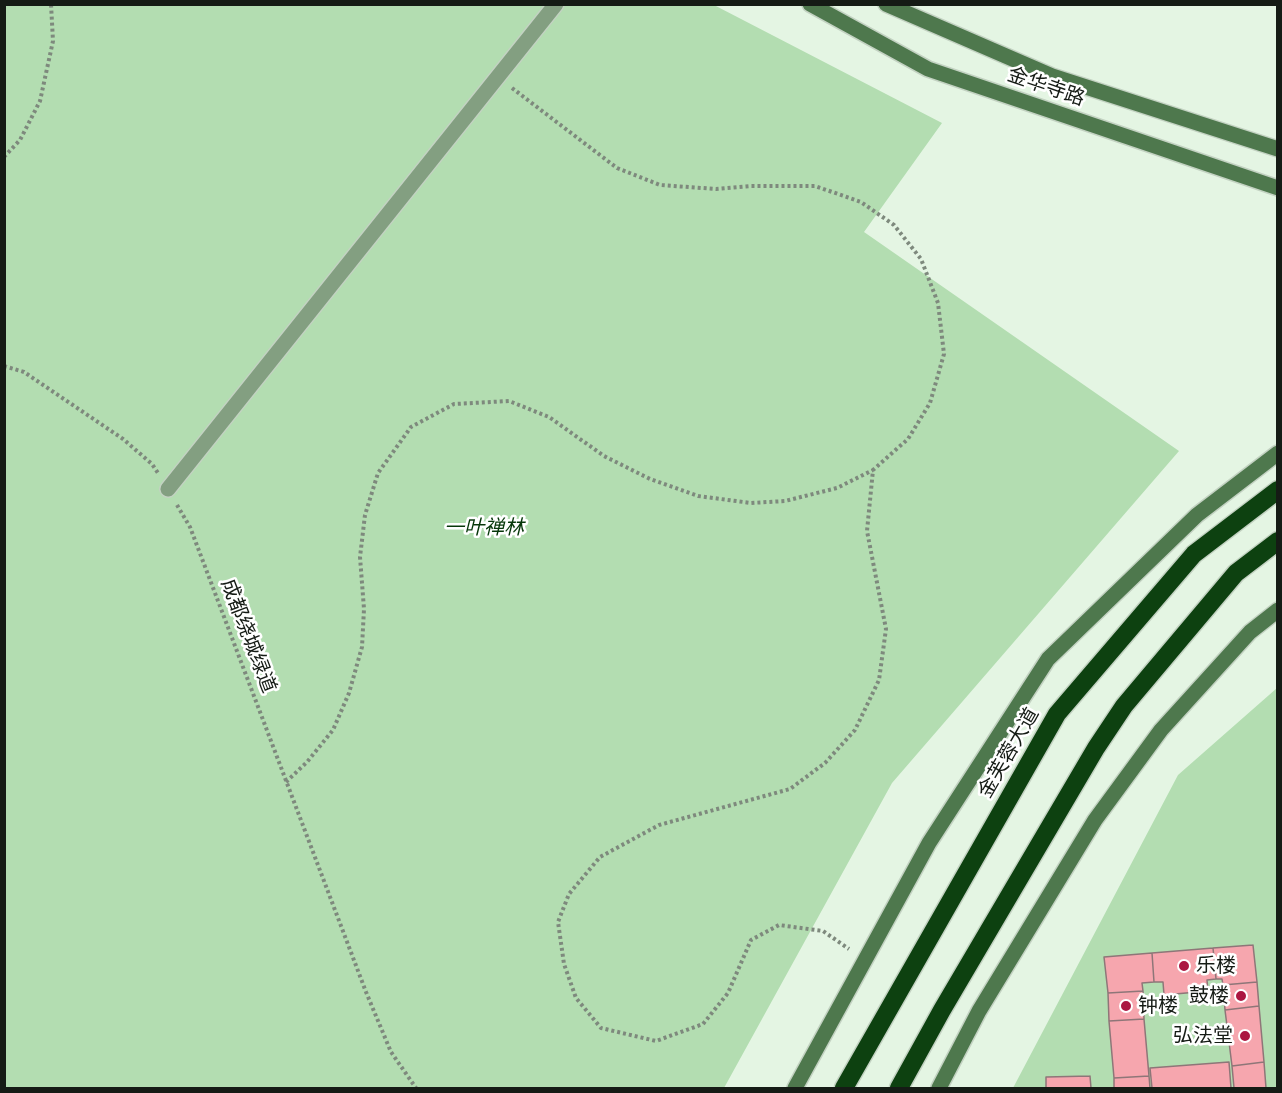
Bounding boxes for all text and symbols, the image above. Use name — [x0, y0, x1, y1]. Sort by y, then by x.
street label: 金华寺路 — [1004, 63, 1088, 111]
park label: 一叶禅林 — [444, 516, 524, 540]
street label: 成都绕城绿道 — [215, 576, 281, 696]
street label: 金芙蓉大道 — [974, 704, 1044, 802]
place label: 乐楼 — [1196, 954, 1236, 978]
marker: 乐楼 — [1177, 959, 1191, 973]
place label: 鼓楼 — [1189, 984, 1229, 1008]
marker: 鼓楼 — [1234, 989, 1248, 1003]
place label: 钟楼 — [1138, 994, 1178, 1018]
marker: 钟楼 — [1119, 999, 1133, 1013]
place label: 弘法堂 — [1173, 1024, 1233, 1048]
marker: 弘法堂 — [1238, 1029, 1252, 1043]

